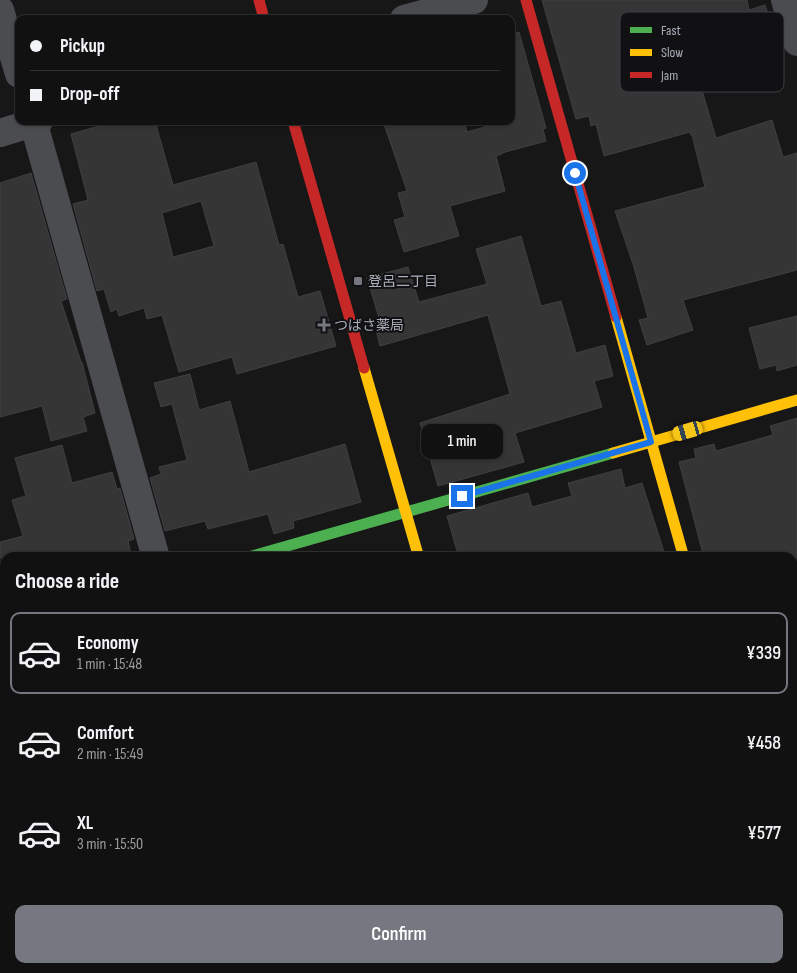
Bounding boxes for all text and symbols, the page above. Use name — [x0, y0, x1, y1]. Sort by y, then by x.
legend — [620, 12, 784, 92]
text: Fast — [661, 22, 681, 39]
text: Pickup — [60, 35, 105, 58]
text: Slow — [661, 44, 683, 61]
text: Jam — [660, 67, 678, 84]
text: Drop-off — [60, 83, 120, 106]
route start — [564, 162, 586, 184]
place label: 登呂二丁目 — [368, 273, 438, 290]
marker: 登呂二丁目 — [352, 275, 364, 287]
place label: つばさ薬局 — [334, 317, 404, 334]
marker: つばさ薬局 — [318, 319, 330, 331]
car — [671, 420, 704, 442]
callout: 1 min — [421, 424, 503, 458]
text: 1 min — [447, 432, 477, 451]
route end — [451, 485, 473, 507]
text: Choose a ride — [15, 568, 119, 595]
icon: car — [17, 631, 62, 676]
text: Economy — [77, 632, 139, 655]
text: ¥339 — [746, 642, 781, 665]
text: 1 min · 15:48 — [77, 655, 142, 674]
icon: car — [17, 721, 62, 766]
text: Comfort — [77, 722, 134, 745]
text: ¥458 — [746, 732, 781, 755]
text: 2 min · 15:49 — [77, 745, 143, 764]
icon: car — [17, 811, 62, 856]
text: XL — [77, 812, 93, 835]
text: ¥577 — [747, 822, 781, 845]
text: 3 min · 15:50 — [77, 835, 143, 854]
button: Confirm — [15, 905, 783, 963]

